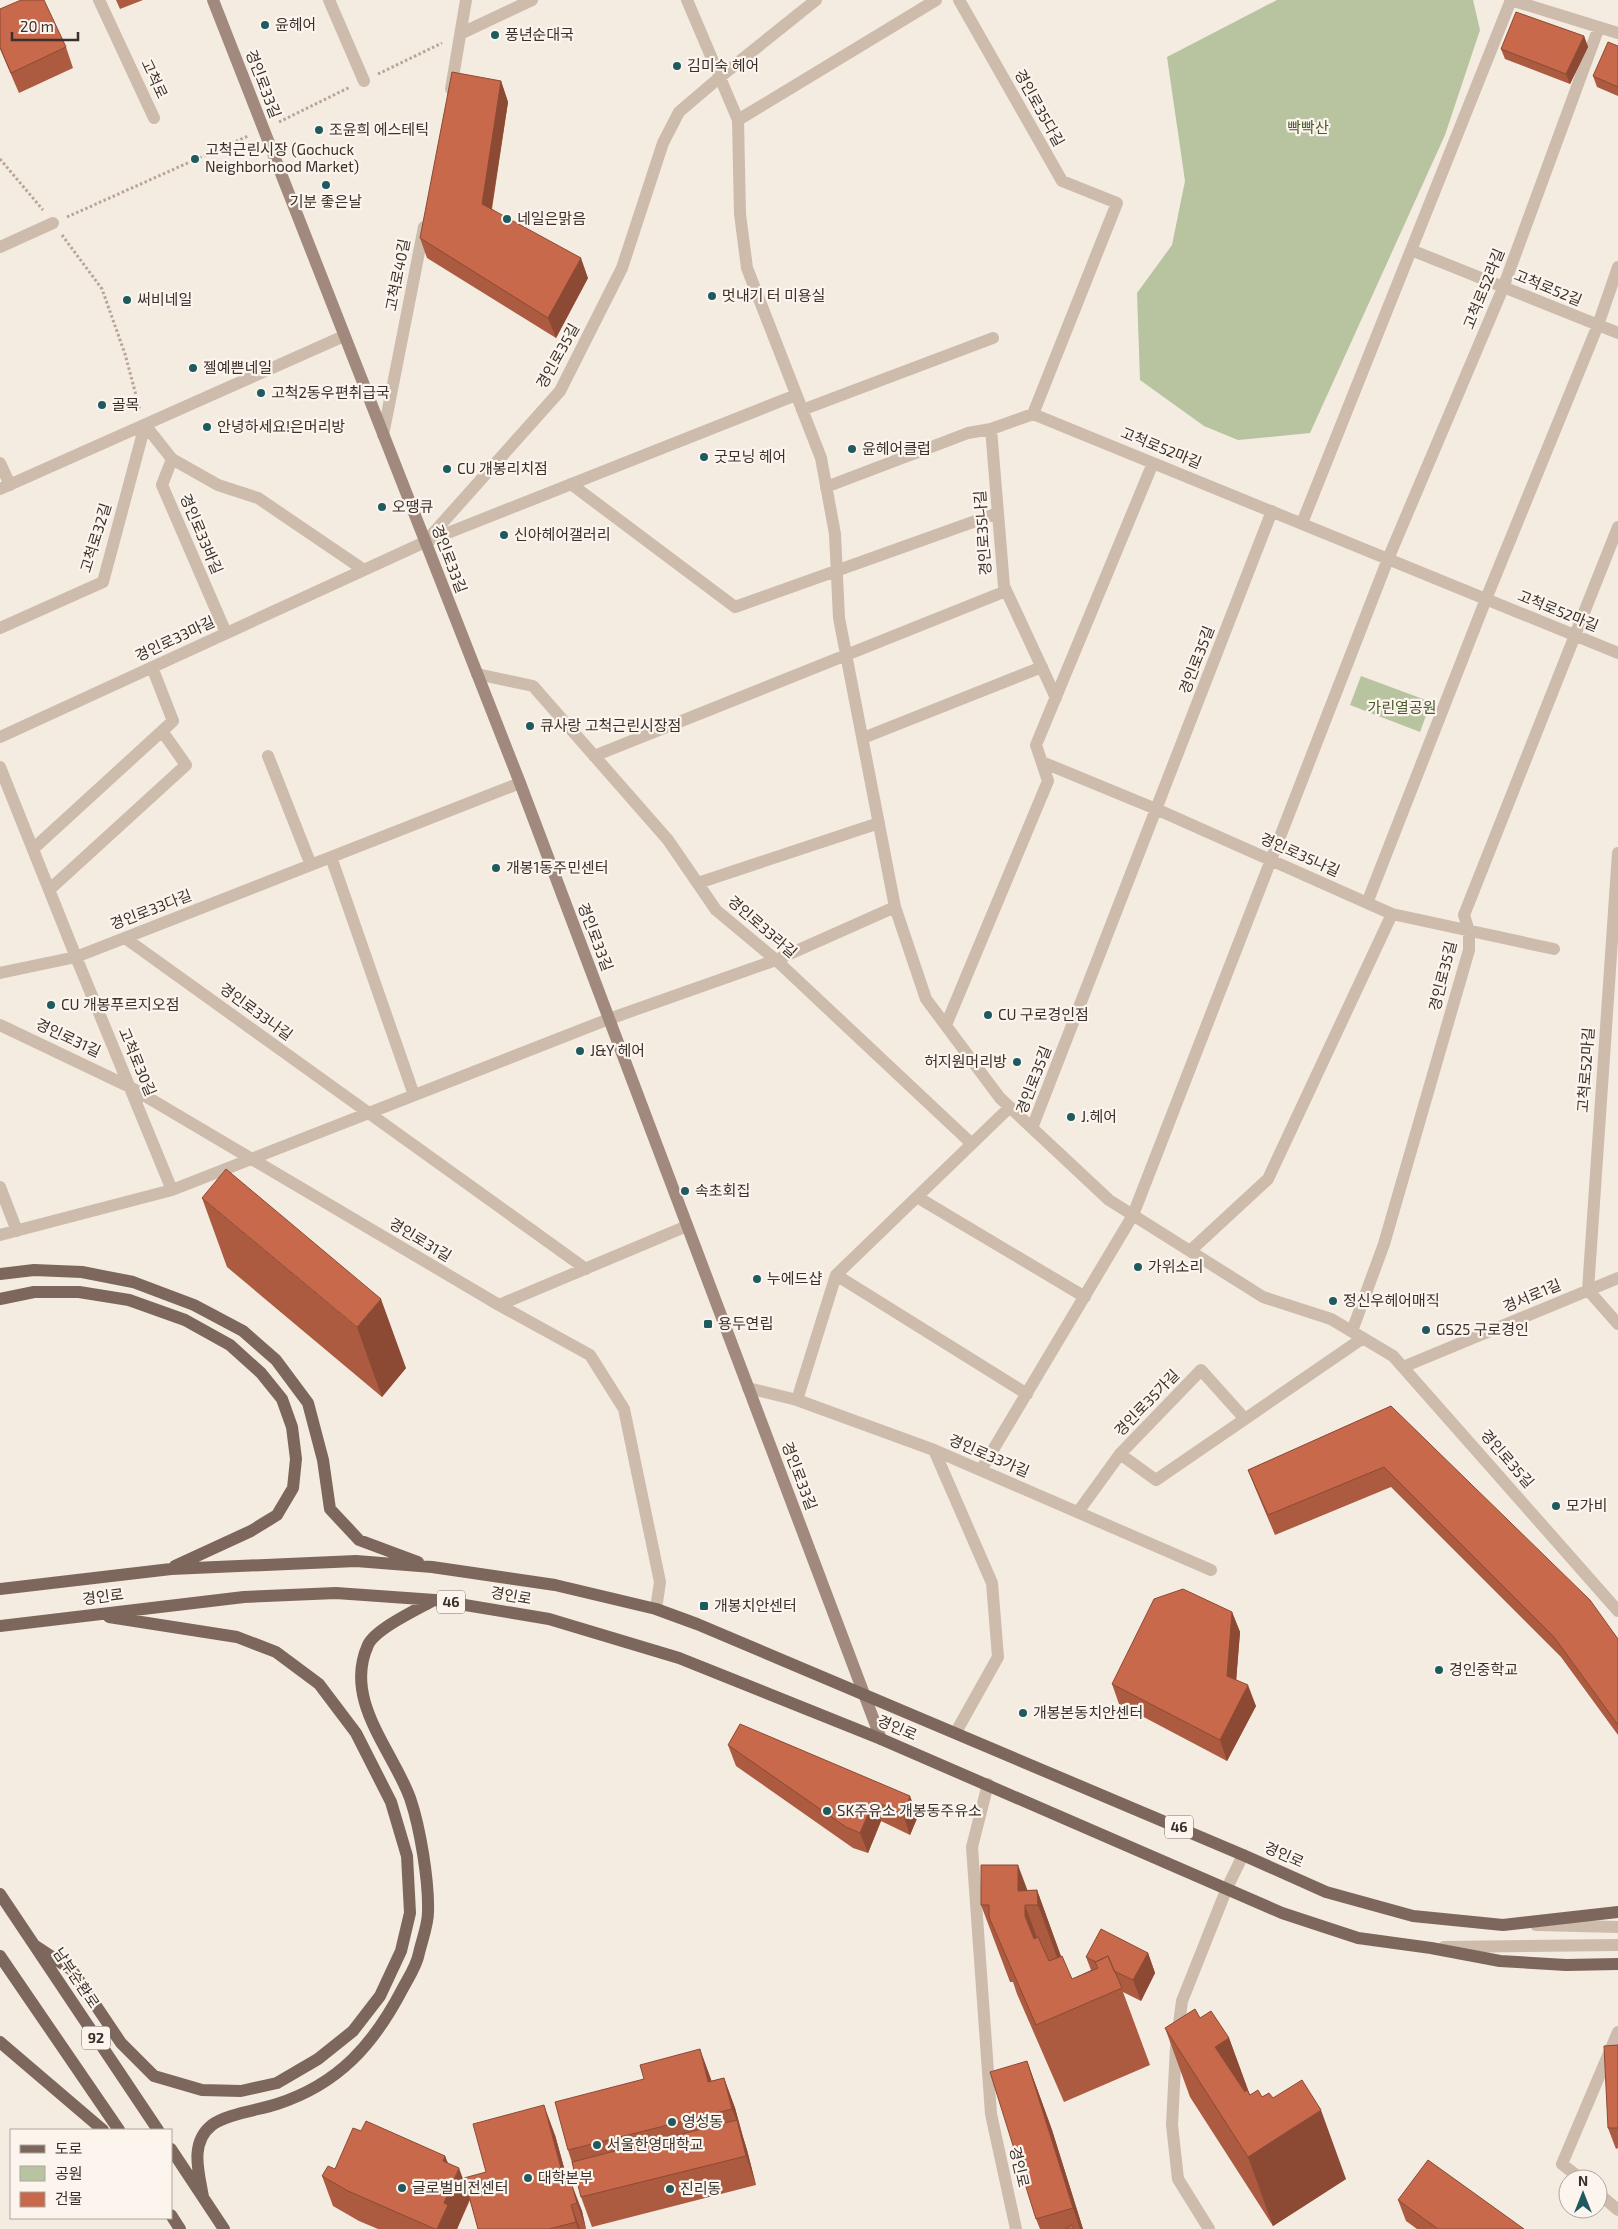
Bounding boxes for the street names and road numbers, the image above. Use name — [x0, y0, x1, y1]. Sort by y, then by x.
street label: 경인로33길 — [243, 47, 285, 120]
street label: 고척로 — [138, 56, 172, 101]
street label: 경인로35다길 — [1011, 66, 1068, 149]
street label: 고척로40길 — [381, 237, 413, 313]
street label: 고척로52라길 — [1459, 246, 1507, 332]
street label: 고척로52길 — [1512, 265, 1585, 309]
street label: 경인로35길 — [532, 320, 582, 391]
street label: 고척로52마길 — [1118, 423, 1204, 471]
street label: 경인로35나길 — [970, 490, 994, 576]
street label: 경인로33바길 — [177, 491, 227, 577]
street label: 고척로32길 — [76, 501, 114, 575]
street label: 경인로33길 — [429, 522, 471, 595]
street label: 고척로52마길 — [1515, 586, 1601, 634]
street label: 경인로33마길 — [132, 612, 217, 664]
street label: 경인로35길 — [1175, 623, 1217, 696]
street label: 경인로35나길 — [1258, 828, 1343, 880]
street label: 경인로33다길 — [107, 885, 194, 933]
street label: 경인로33라길 — [724, 891, 801, 961]
street label: 경인로33길 — [575, 900, 617, 973]
street label: 경인로35길 — [1425, 939, 1459, 1013]
street label: 경인로33나길 — [217, 979, 297, 1044]
street label: 경인로31길 — [33, 1014, 104, 1060]
street label: 고척로30길 — [115, 1025, 160, 1099]
street label: 고척로52마길 — [1573, 1027, 1597, 1113]
street label: 경인로35길 — [1012, 1043, 1054, 1116]
street label: 경인로31길 — [386, 1214, 455, 1265]
street label: 경서로1길 — [1500, 1275, 1563, 1315]
street label: 경인로35가길 — [1110, 1365, 1182, 1439]
street label: 경인로35길 — [1477, 1425, 1538, 1491]
street label: 경인로33가길 — [946, 1430, 1032, 1480]
street label: 경인로33길 — [779, 1439, 821, 1512]
street label: 경인로 — [489, 1583, 533, 1607]
street label: 경인로 — [81, 1585, 125, 1607]
road number: 46 — [437, 1590, 465, 1614]
street label: 경인로 — [875, 1711, 920, 1743]
road number: 46 — [1165, 1815, 1193, 1838]
street label: 경인로 — [1262, 1837, 1307, 1871]
street label: 남부순환로 — [50, 1944, 104, 2011]
road number: 92 — [82, 2026, 110, 2050]
street label: 경인로 — [1007, 2145, 1033, 2189]

